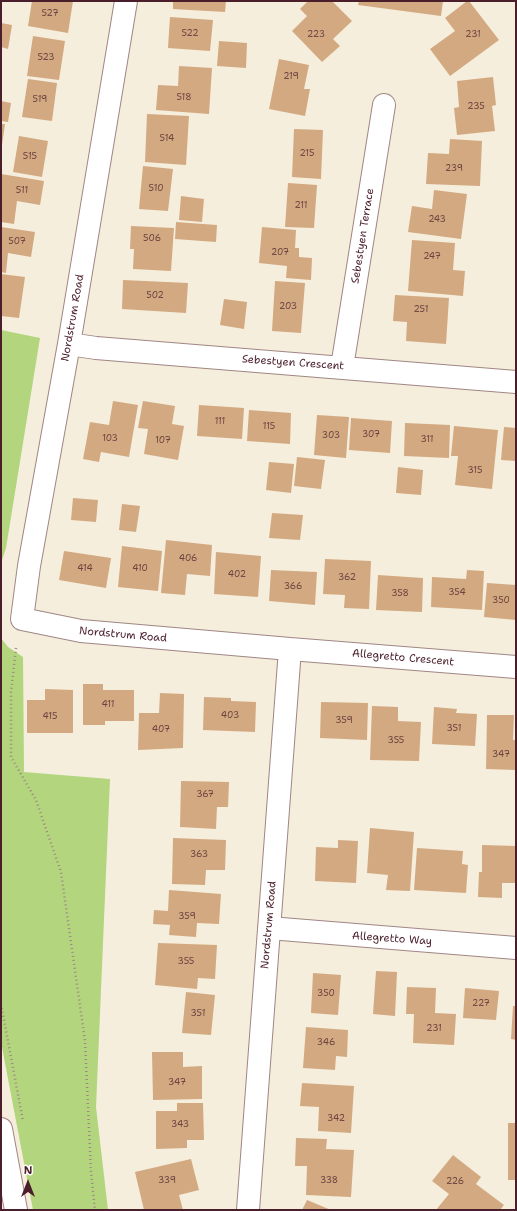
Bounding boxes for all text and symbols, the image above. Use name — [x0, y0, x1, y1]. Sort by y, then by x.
house number: 527 — [41, 9, 59, 19]
house number: 522 — [181, 29, 199, 39]
house number: 223 — [307, 30, 325, 40]
house number: 231 — [465, 30, 481, 40]
house number: 523 — [37, 53, 55, 63]
house number: 219 — [283, 72, 299, 82]
house number: 518 — [176, 93, 192, 103]
house number: 519 — [33, 95, 47, 105]
house number: 235 — [467, 102, 485, 112]
house number: 514 — [160, 134, 174, 144]
house number: 215 — [300, 149, 314, 159]
house number: 515 — [23, 152, 37, 162]
house number: 239 — [445, 164, 463, 174]
house number: 510 — [149, 184, 163, 194]
house number: 511 — [16, 186, 28, 196]
street label: Sebestyen Terrace — [349, 187, 377, 285]
house number: 211 — [294, 201, 308, 211]
house number: 243 — [428, 215, 446, 225]
house number: 506 — [143, 234, 161, 244]
house number: 507 — [8, 237, 26, 247]
house number: 207 — [271, 248, 289, 258]
house number: 247 — [423, 252, 441, 262]
street label: Nordstrum Road — [59, 273, 87, 363]
house number: 502 — [146, 291, 164, 301]
house number: 203 — [279, 302, 297, 312]
house number: 251 — [413, 305, 429, 315]
street label: Sebestyen Crescent — [241, 353, 345, 373]
house number: 111 — [215, 417, 225, 427]
house number: 115 — [263, 422, 275, 432]
house number: 307 — [362, 430, 380, 440]
house number: 303 — [322, 431, 340, 441]
house number: 103 — [102, 434, 118, 444]
house number: 311 — [420, 435, 434, 445]
house number: 107 — [155, 436, 171, 446]
house number: 315 — [468, 466, 482, 476]
house number: 406 — [179, 554, 197, 564]
house number: 414 — [77, 564, 93, 574]
house number: 410 — [132, 564, 148, 574]
house number: 402 — [228, 570, 246, 580]
house number: 362 — [338, 573, 356, 583]
house number: 366 — [284, 582, 302, 592]
house number: 354 — [448, 588, 466, 598]
house number: 358 — [391, 589, 409, 599]
house number: 350 — [492, 596, 510, 606]
street label: Nordstrum Road — [78, 625, 168, 645]
street label: Allegretto Crescent — [351, 647, 455, 669]
house number: 411 — [101, 700, 115, 710]
house number: 403 — [221, 711, 239, 721]
house number: 415 — [43, 712, 57, 722]
house number: 359 — [335, 716, 353, 726]
house number: 351 — [447, 724, 461, 734]
house number: 407 — [152, 725, 170, 735]
house number: 355 — [388, 736, 404, 746]
house number: 347 — [492, 750, 510, 760]
house number: 367 — [196, 790, 214, 800]
house number: 363 — [190, 850, 208, 860]
street label: Nordstrum Road — [259, 880, 279, 970]
house number: 359 — [178, 912, 196, 922]
street label: Allegretto Way — [351, 930, 433, 948]
house number: 355 — [178, 957, 194, 967]
house number: 350 — [317, 989, 335, 999]
house number: 227 — [472, 999, 490, 1009]
house number: 351 — [191, 1009, 205, 1019]
house number: 231 — [426, 1024, 442, 1034]
house number: 346 — [317, 1038, 335, 1048]
house number: 347 — [168, 1078, 186, 1088]
house number: 342 — [327, 1114, 345, 1124]
house number: 343 — [171, 1120, 189, 1130]
north arrow — [8, 1163, 48, 1203]
text: N — [24, 1163, 32, 1178]
house number: 339 — [158, 1176, 176, 1186]
house number: 338 — [320, 1176, 338, 1186]
house number: 226 — [446, 1177, 464, 1187]

